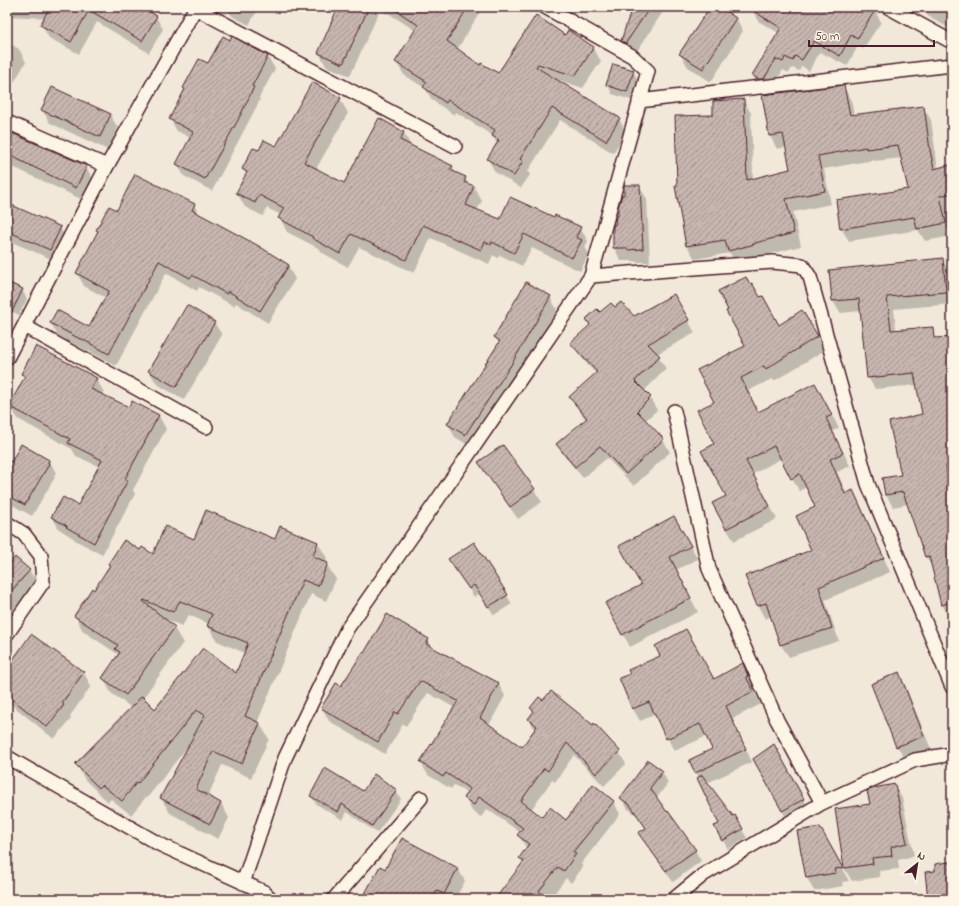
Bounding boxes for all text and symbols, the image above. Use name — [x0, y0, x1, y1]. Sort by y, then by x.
scale bar — [809, 22, 934, 48]
text: 50 m — [815, 28, 839, 46]
north arrow — [897, 844, 937, 884]
text: N — [914, 847, 929, 865]

